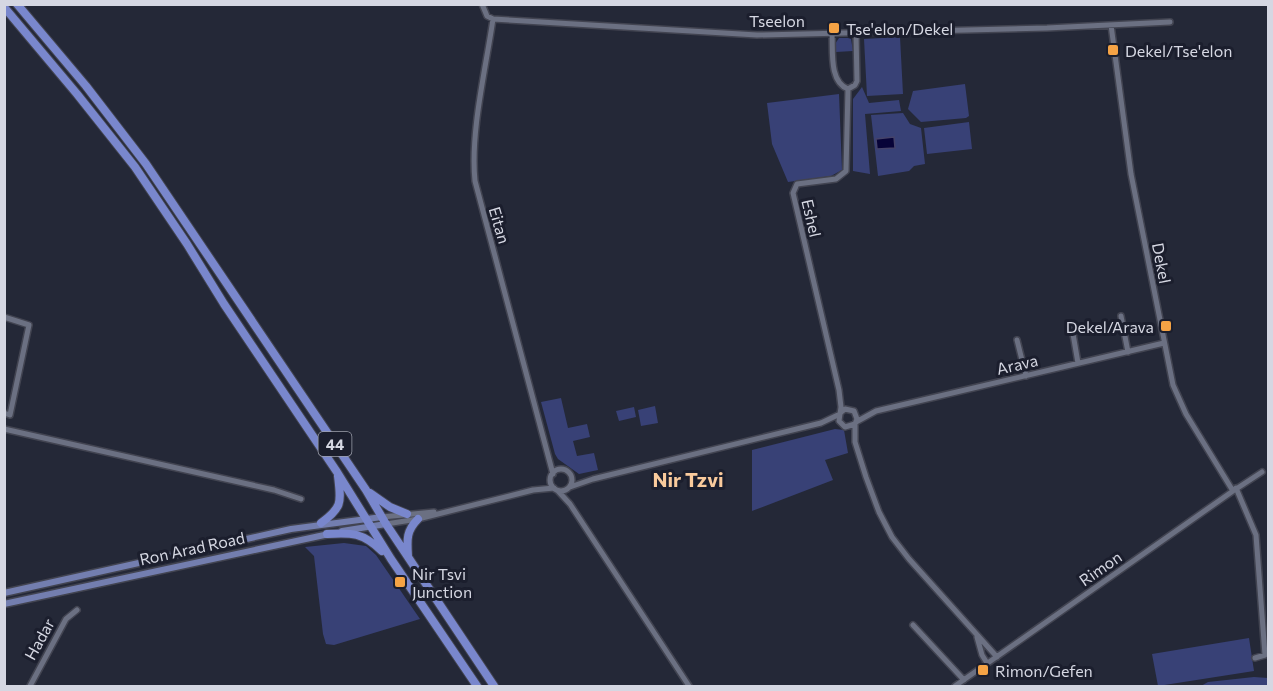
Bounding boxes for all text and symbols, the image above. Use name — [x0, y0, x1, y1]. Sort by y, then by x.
street label: Tseelon — [749, 11, 805, 30]
place label: Tse'elon/Dekel — [846, 19, 953, 38]
marker: Tse'elon/Dekel — [827, 21, 841, 35]
place label: Dekel/Tse'elon — [1125, 41, 1232, 60]
marker: Dekel/Tse'elon — [1106, 43, 1120, 57]
street label: Eshel — [798, 197, 826, 239]
street label: Eitan — [486, 204, 514, 246]
street label: Dekel — [1149, 241, 1175, 285]
place label: Dekel/Arava — [1066, 317, 1154, 336]
marker: Dekel/Arava — [1159, 319, 1173, 333]
street label: Arava — [994, 350, 1040, 378]
road number: 44 — [318, 432, 352, 456]
district label: Nir Tzvi — [652, 467, 724, 491]
street label: Ron Arad Road — [138, 528, 246, 568]
street label: Rimon — [1075, 547, 1125, 589]
place label: Nir Tsvi Junction — [412, 564, 472, 601]
marker: Nir Tsvi Junction — [393, 575, 407, 589]
street label: Hadar — [20, 614, 58, 663]
place label: Rimon/Gefen — [995, 661, 1093, 680]
marker: Rimon/Gefen — [976, 663, 990, 677]

